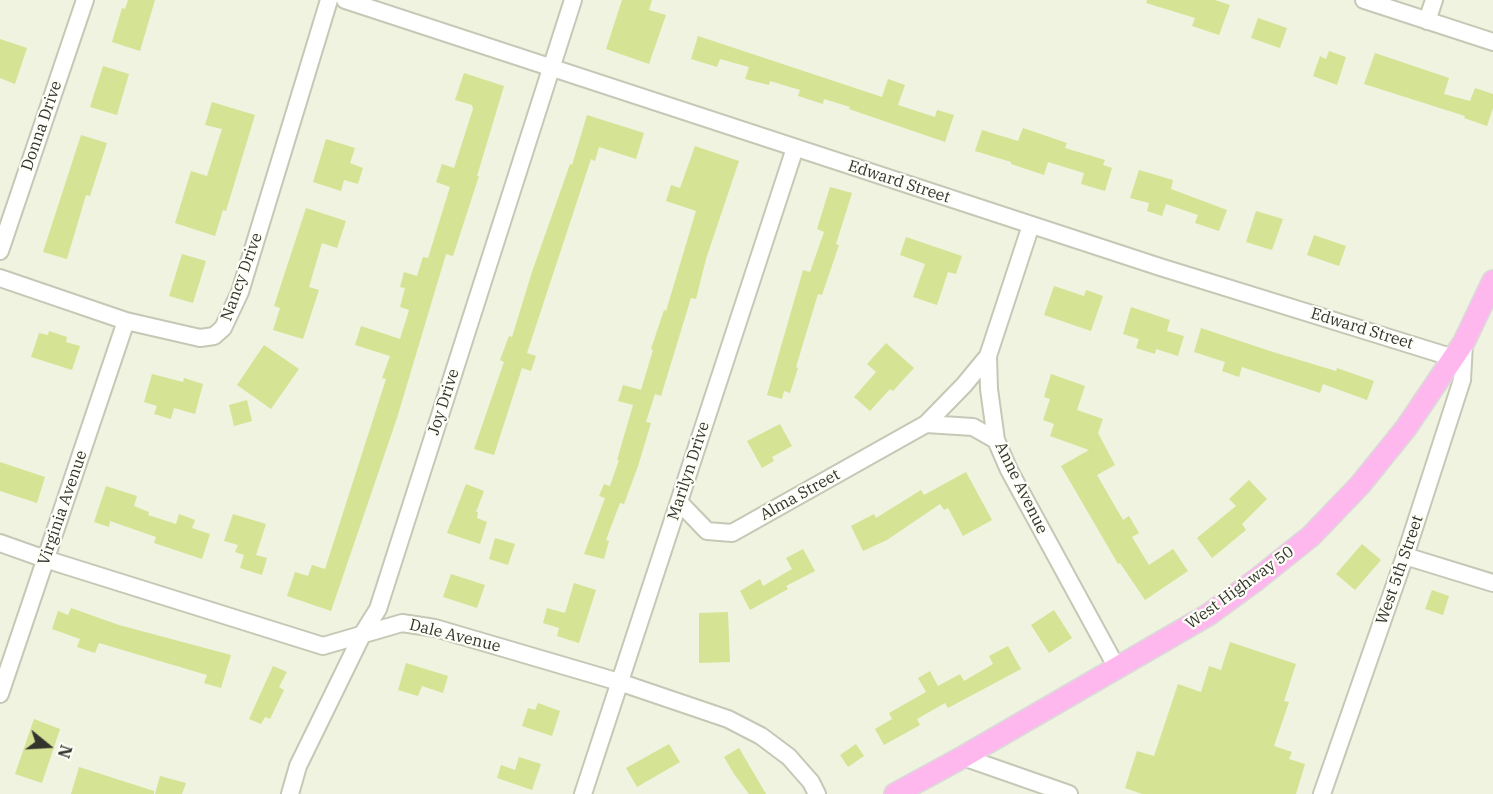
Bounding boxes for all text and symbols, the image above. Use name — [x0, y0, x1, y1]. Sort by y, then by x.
street label: Donna Drive — [18, 79, 66, 173]
street label: Edward Street — [845, 156, 953, 208]
street label: Nancy Drive — [217, 230, 267, 324]
street label: Edward Street — [1308, 304, 1416, 354]
street label: Joy Drive — [424, 366, 464, 438]
street label: Marilyn Drive — [664, 419, 714, 523]
street label: Anne Avenue — [990, 439, 1052, 537]
street label: Virginia Avenue — [34, 448, 92, 568]
street label: Alma Street — [757, 465, 843, 525]
street label: West 5th Street — [1372, 513, 1428, 627]
street label: West Highway 50 — [1182, 542, 1298, 634]
street label: Dale Avenue — [407, 615, 503, 657]
north arrow — [18, 716, 78, 776]
text: N — [54, 742, 77, 761]

